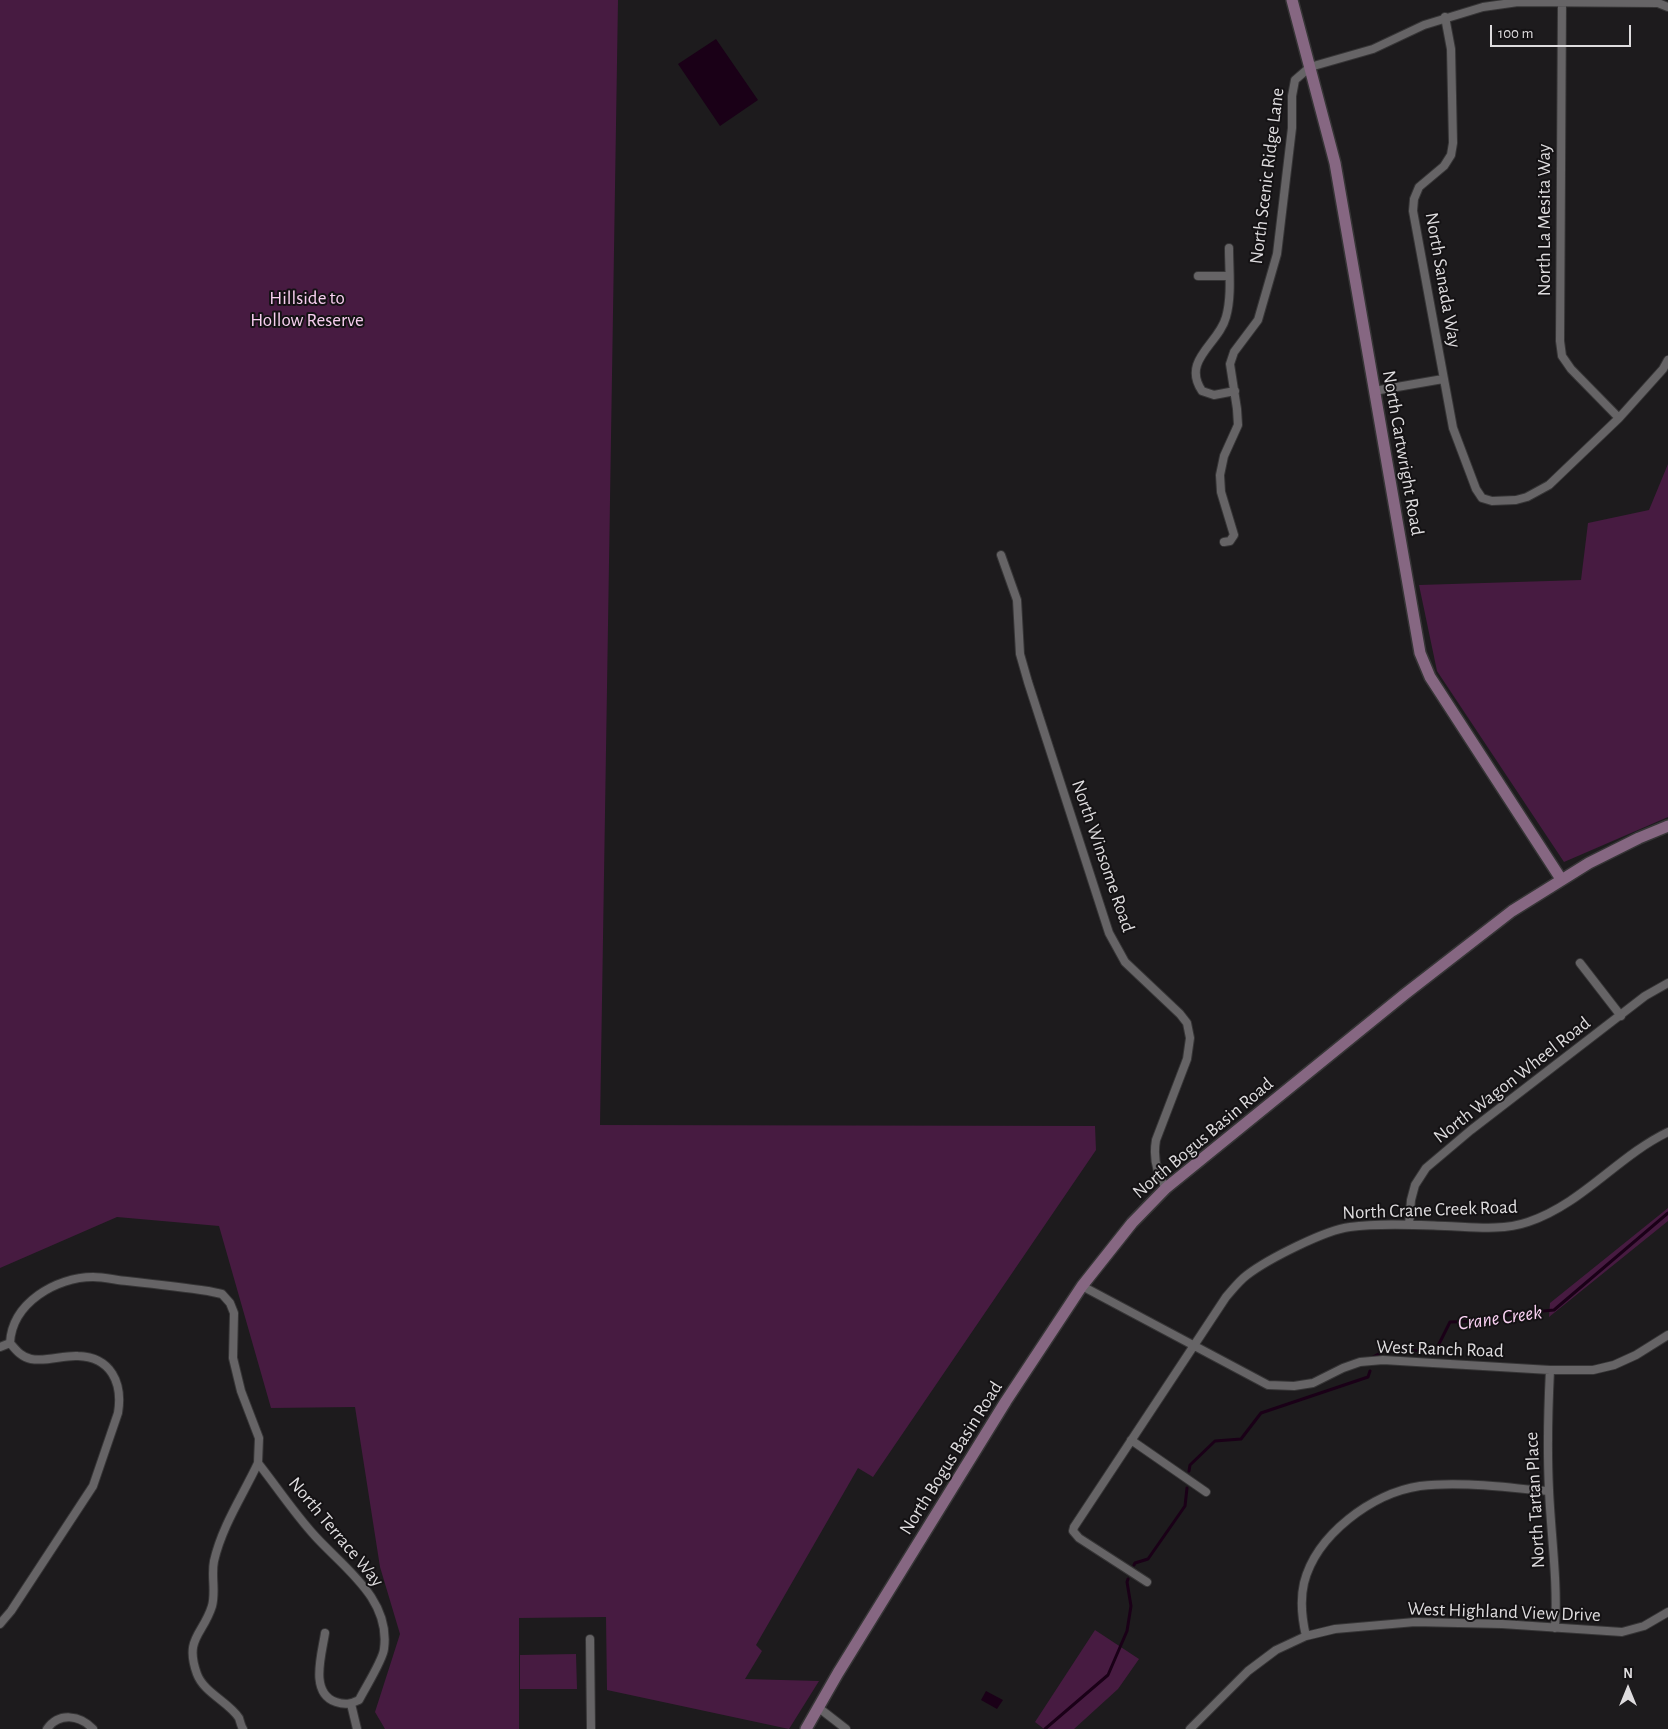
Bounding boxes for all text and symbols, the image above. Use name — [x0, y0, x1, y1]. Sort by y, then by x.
scale bar — [1493, 15, 1634, 47]
text: 100 m — [1498, 26, 1533, 41]
street label: North Scenic Ridge Lane — [1245, 86, 1289, 266]
street label: North La Mesita Way — [1533, 144, 1555, 296]
street label: North Sanada Way — [1420, 211, 1466, 349]
park label: Hillside to Hollow Reserve — [250, 287, 364, 331]
street label: North Cartwright Road — [1377, 369, 1429, 537]
street label: North Winsome Road — [1066, 777, 1140, 935]
street label: North Wagon Wheel Road — [1429, 1012, 1595, 1148]
street label: North Bogus Basin Road — [1128, 1072, 1278, 1204]
street label: North Crane Creek Road — [1342, 1196, 1518, 1224]
water label: Crane Creek — [1456, 1300, 1544, 1336]
street label: West Ranch Road — [1376, 1335, 1504, 1363]
street label: North Bogus Basin Road — [895, 1377, 1007, 1539]
street label: North Tartan Place — [1520, 1431, 1550, 1569]
street label: North Terrace Way — [283, 1472, 389, 1592]
street label: West Highland View Drive — [1407, 1597, 1601, 1627]
north arrow — [1603, 1664, 1653, 1714]
text: N — [1623, 1667, 1633, 1681]

